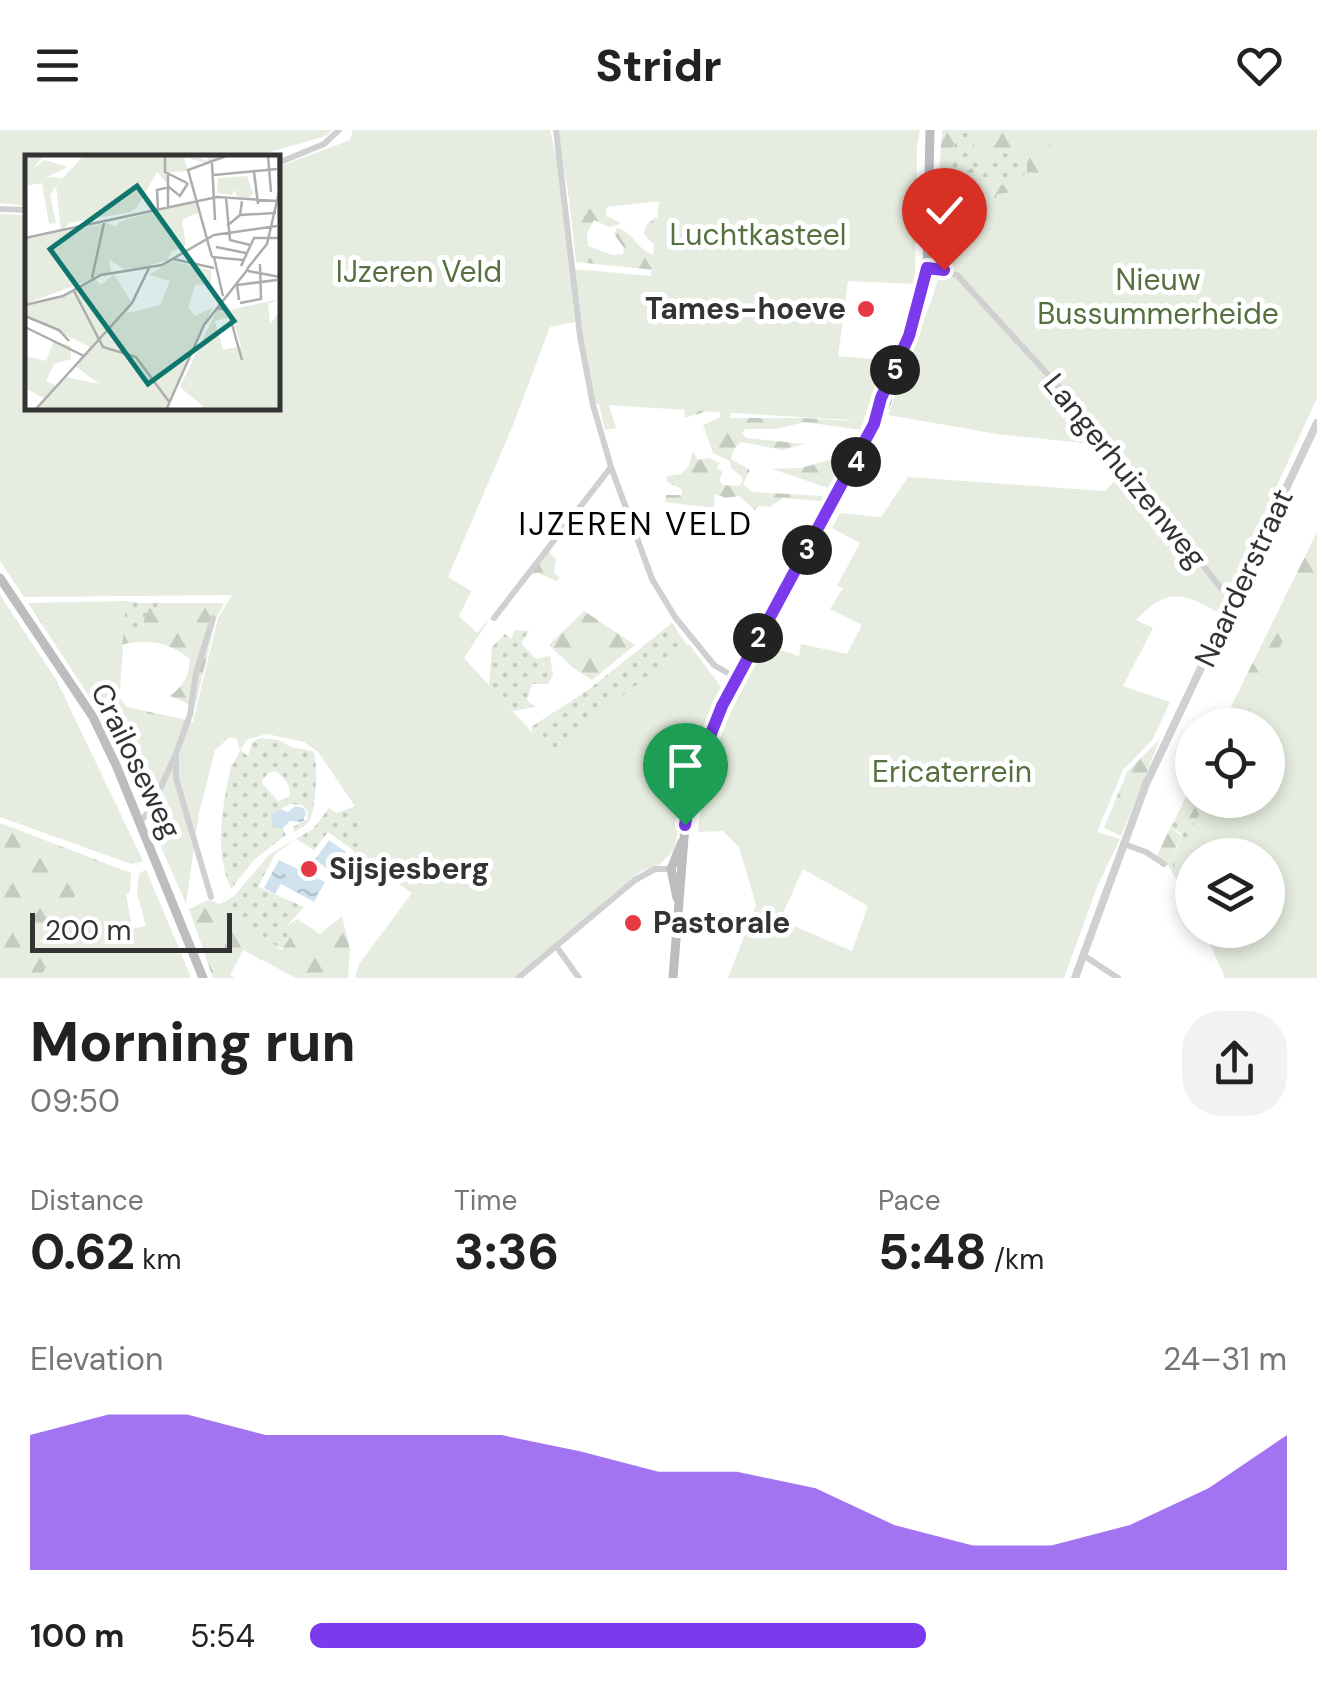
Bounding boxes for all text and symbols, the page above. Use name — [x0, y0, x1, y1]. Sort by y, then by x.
text: Stridr — [595, 36, 722, 95]
icon: menu — [30, 38, 85, 93]
icon: heart — [1232, 38, 1287, 93]
inset map — [25, 155, 280, 410]
pin — [902, 168, 987, 271]
icon: check — [917, 183, 972, 238]
park label: Luchtkasteel — [670, 215, 847, 254]
park label: IJzeren Veld — [336, 252, 502, 291]
park label: Nieuw Bussummerheide — [1037, 260, 1279, 333]
place label: Tames-hoeve — [645, 289, 846, 328]
marker: Tames-hoeve — [855, 298, 877, 320]
pin: 5 — [870, 345, 920, 395]
text: 5 — [886, 351, 904, 388]
street label: Langerhuizenweg — [1035, 365, 1216, 576]
pin: 4 — [831, 437, 881, 487]
text: 4 — [847, 443, 865, 480]
street label: Naarderstraat — [1185, 482, 1302, 673]
district label: IJZEREN VELD — [519, 503, 754, 545]
pin: 3 — [782, 525, 832, 575]
text: 3 — [799, 531, 815, 568]
pin: 2 — [733, 613, 783, 663]
text: 2 — [750, 619, 766, 656]
street label: Crailoseweg — [82, 677, 191, 845]
map controls — [1175, 708, 1285, 948]
button: locate — [1175, 708, 1285, 818]
pin — [643, 723, 728, 826]
icon: arrive — [658, 738, 713, 793]
park label: Ericaterrein — [872, 752, 1032, 791]
button: layers — [1175, 838, 1285, 948]
place label: Sijsjesberg — [329, 849, 489, 888]
marker: Sijsjesberg — [298, 858, 320, 880]
place label: Pastorale — [653, 903, 790, 942]
scale bar — [30, 908, 232, 953]
text: 200 m — [45, 912, 132, 949]
marker: Pastorale — [622, 912, 644, 934]
text: Morning run — [30, 1006, 356, 1078]
button: share — [1182, 1011, 1287, 1116]
text: 09:50 — [30, 1080, 120, 1122]
text: Distance — [30, 1182, 144, 1219]
text: Time — [454, 1182, 517, 1219]
text: Pace — [878, 1182, 941, 1219]
text: 0.62 — [30, 1219, 135, 1285]
text: 3:36 — [454, 1219, 559, 1285]
text: 5:48 — [878, 1219, 987, 1285]
text: km — [135, 1241, 181, 1278]
text: /km — [987, 1241, 1044, 1278]
text: Elevation — [30, 1338, 163, 1380]
text: 24–31 m — [1163, 1338, 1287, 1380]
text: 100 m — [30, 1615, 124, 1657]
text: 5:54 — [190, 1615, 255, 1657]

